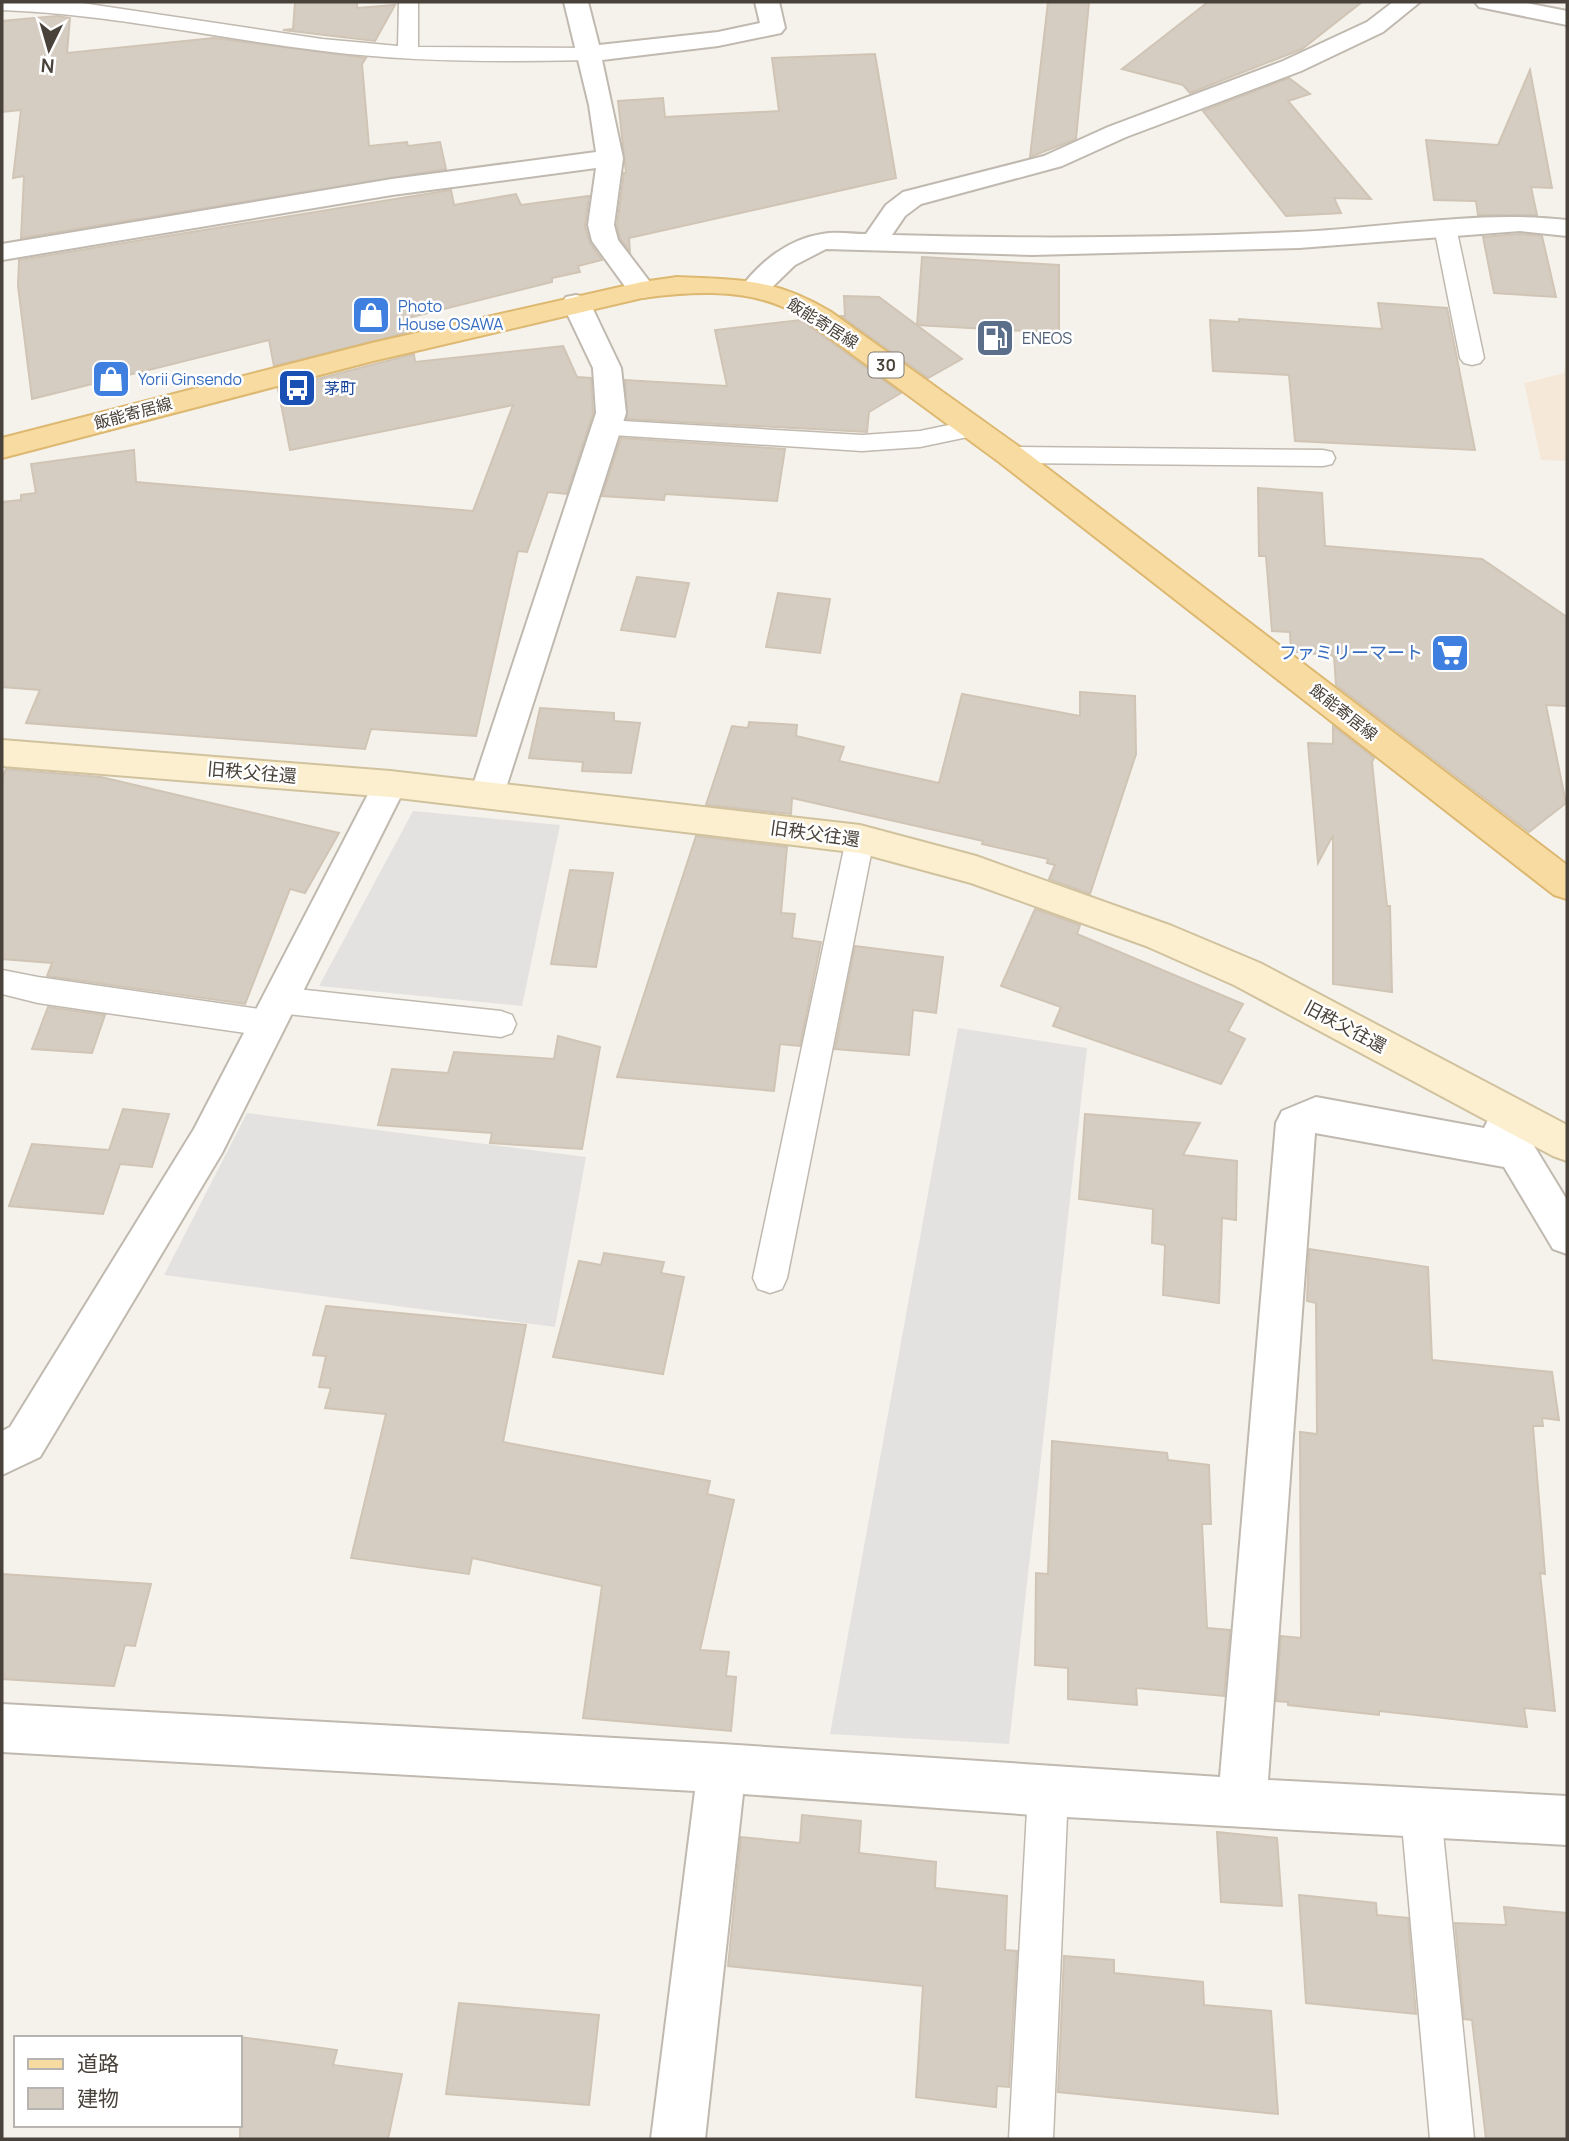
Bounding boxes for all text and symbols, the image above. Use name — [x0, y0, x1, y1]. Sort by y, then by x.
north arrow — [14, 14, 84, 84]
text: N — [40, 52, 55, 79]
street label: 飯能寄居線 — [783, 292, 863, 354]
shop icon: Photo House OSAWA — [350, 294, 392, 336]
place label: Photo House OSAWA — [398, 295, 503, 335]
fuel station icon: ENEOS — [974, 317, 1016, 359]
place label: ENEOS — [1022, 327, 1072, 349]
road number: 30 — [868, 352, 903, 378]
shop icon: Yorii Ginsendo — [90, 358, 132, 400]
bus stop icon: 茅町 — [276, 367, 318, 409]
place label: Yorii Ginsendo — [138, 368, 242, 390]
place label: 茅町 — [324, 377, 356, 399]
street label: 飯能寄居線 — [92, 392, 174, 434]
supermarket icon: ファミリーマート — [1429, 632, 1471, 674]
place label: ファミリーマート — [1279, 640, 1423, 664]
street label: 飯能寄居線 — [1306, 679, 1382, 745]
street label: 旧秩父往還 — [206, 756, 298, 788]
street label: 旧秩父往還 — [769, 815, 861, 851]
street label: 旧秩父往還 — [1300, 994, 1391, 1058]
legend — [14, 2036, 242, 2127]
text: 道路 — [77, 2049, 119, 2077]
text: 建物 — [77, 2084, 119, 2112]

